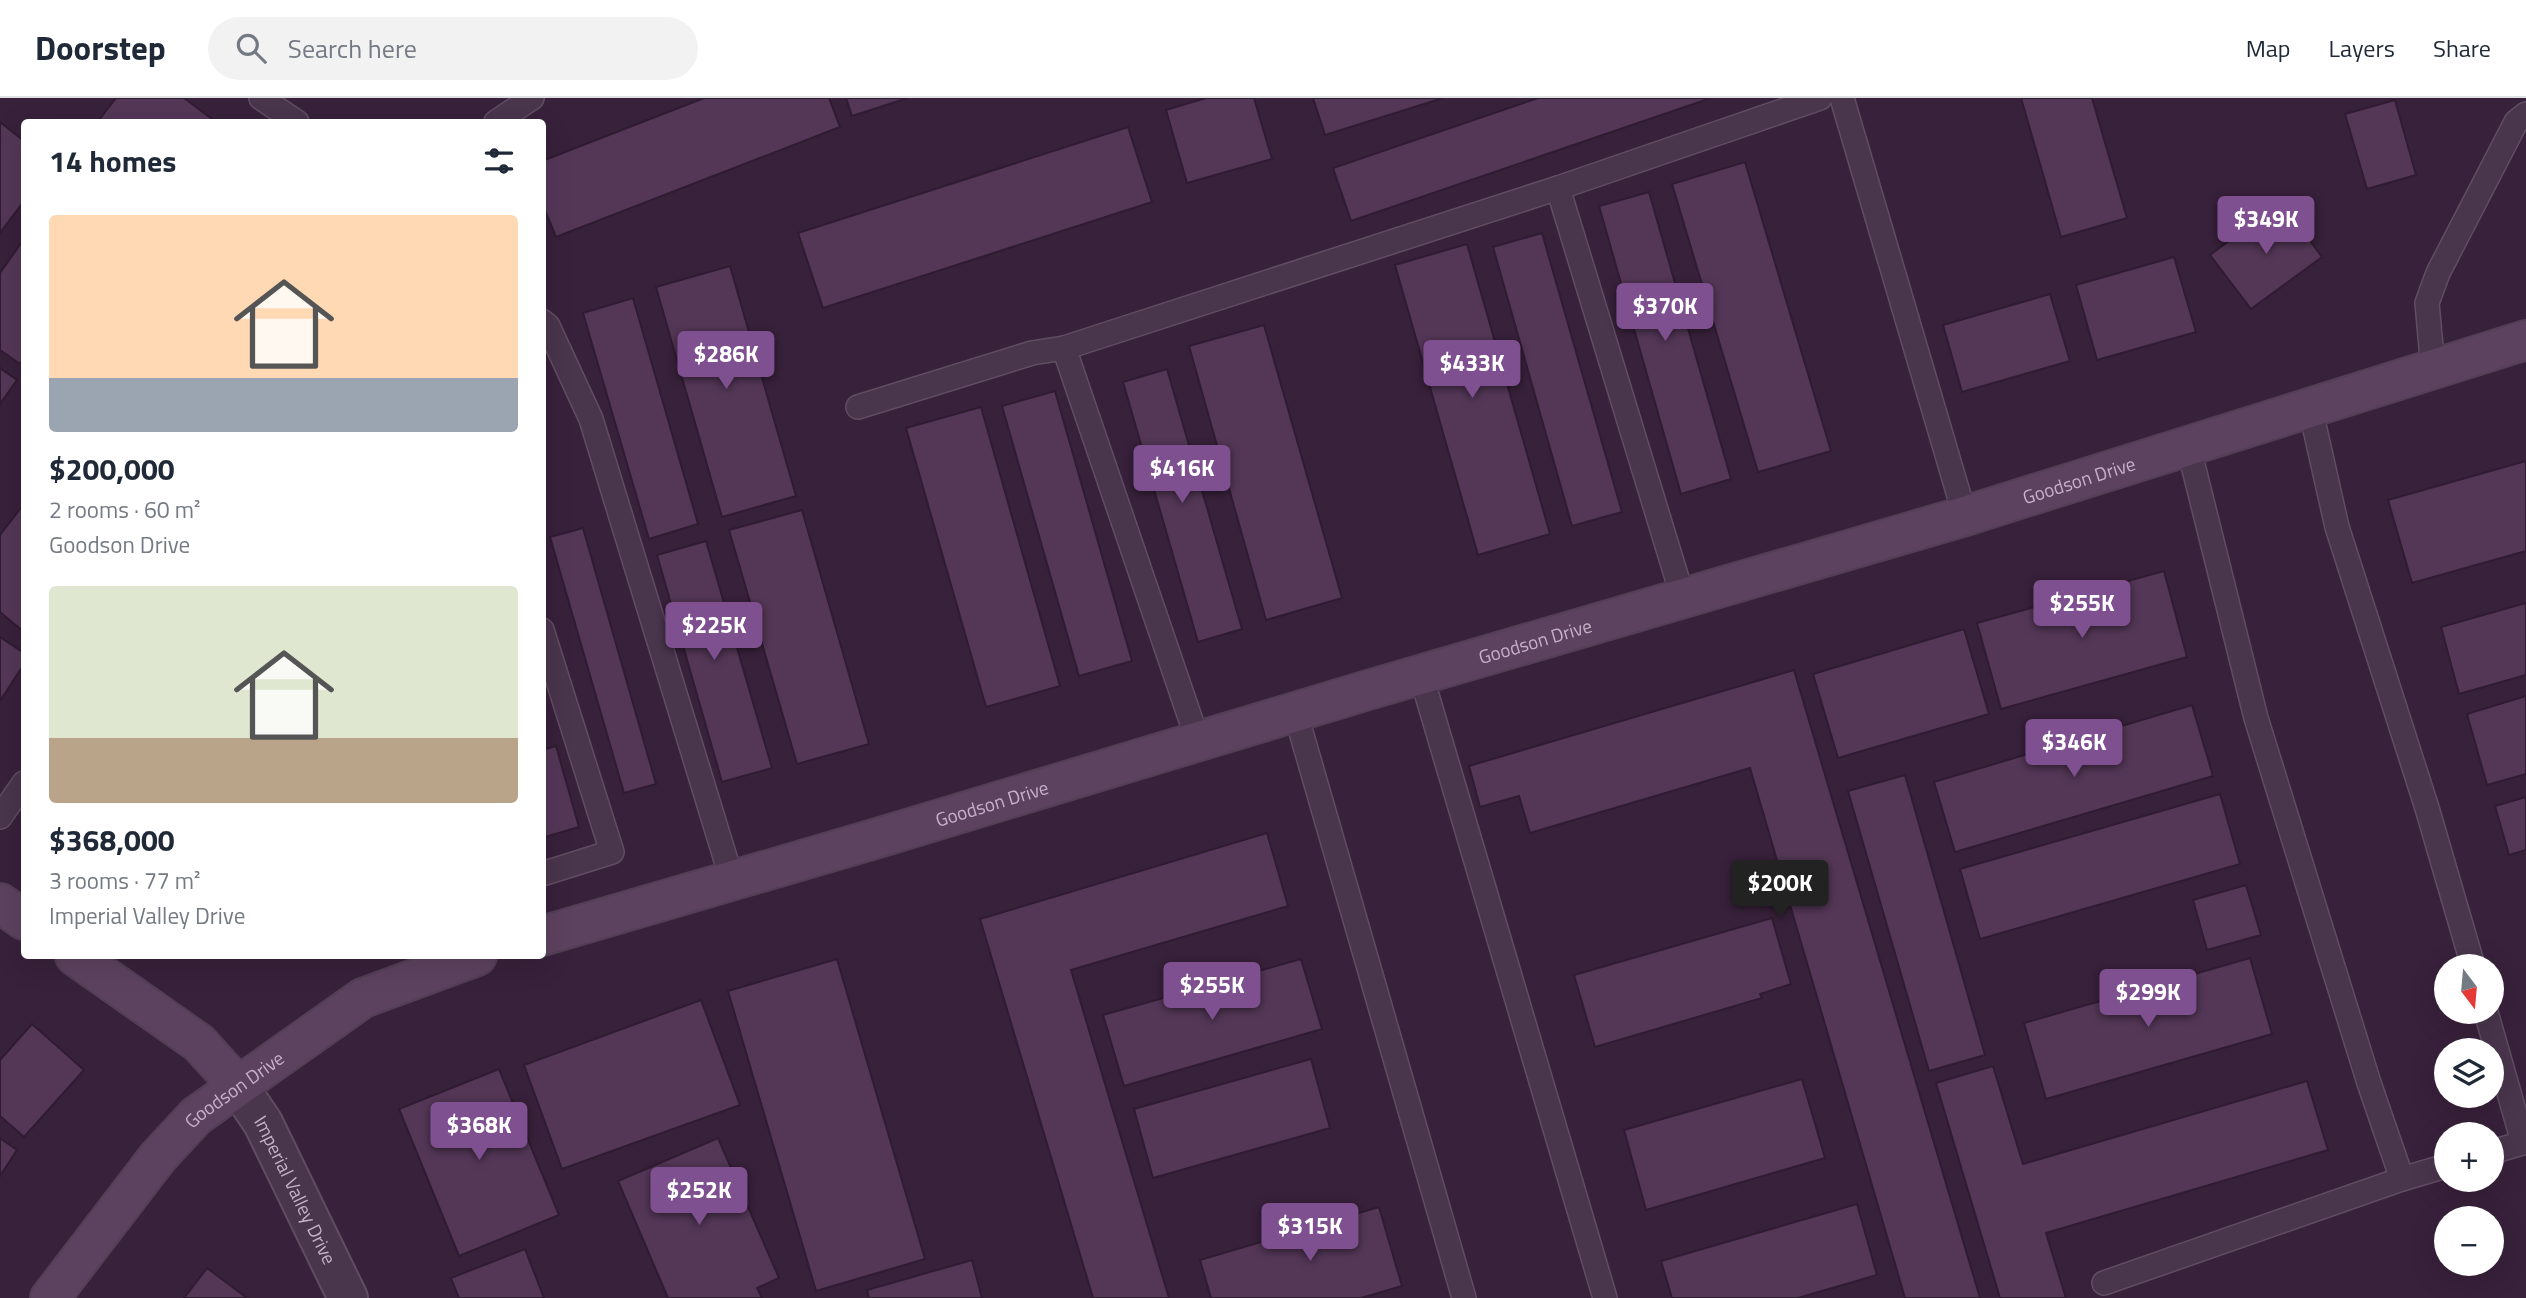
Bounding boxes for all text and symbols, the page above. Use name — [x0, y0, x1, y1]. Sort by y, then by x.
search box — [208, 17, 698, 80]
text: Doorstep — [35, 23, 166, 73]
icon: search — [232, 29, 270, 67]
text: Search here — [288, 29, 417, 68]
text: Map — [2246, 30, 2291, 66]
text: Layers — [2329, 30, 2395, 66]
text: Share — [2433, 30, 2491, 66]
text: 14 homes — [49, 138, 176, 184]
icon: filters — [480, 142, 518, 180]
pin: $349K — [2217, 197, 2315, 256]
text: $349K — [2233, 201, 2299, 236]
icon: home — [221, 261, 347, 387]
pin: $370K — [1616, 284, 1714, 343]
text: $370K — [1632, 288, 1698, 323]
pin: $286K — [677, 331, 775, 391]
text: $286K — [693, 336, 759, 371]
pin: $433K — [1423, 341, 1521, 400]
text: $433K — [1439, 345, 1505, 380]
text: $200,000 — [49, 446, 175, 492]
pin: $416K — [1133, 446, 1231, 505]
street label: Goodson Drive — [2019, 449, 2139, 511]
text: $416K — [1149, 450, 1215, 485]
text: 2 rooms · 60 m² — [49, 492, 200, 527]
text: Goodson Drive — [49, 527, 190, 562]
pin: $255K — [2033, 580, 2131, 640]
text: $255K — [2049, 585, 2115, 620]
pin: $225K — [665, 602, 763, 662]
text: $225K — [681, 607, 747, 642]
street label: Goodson Drive — [1475, 611, 1595, 671]
icon: home — [221, 632, 347, 758]
pin: $346K — [2025, 720, 2123, 779]
text: $346K — [2041, 724, 2107, 759]
street label: Goodson Drive — [932, 772, 1052, 834]
text: $368,000 — [49, 817, 175, 863]
pin: $200K — [1731, 860, 1829, 920]
text: 3 rooms · 77 m² — [49, 863, 200, 898]
text: $200K — [1747, 865, 1813, 900]
text: Imperial Valley Drive — [49, 898, 245, 933]
north arrow — [2434, 954, 2504, 1024]
map controls — [2434, 954, 2504, 1276]
pin: $255K — [1163, 962, 1261, 1022]
text: $255K — [1179, 967, 1245, 1002]
pin: $299K — [2099, 970, 2197, 1029]
text: $299K — [2115, 974, 2181, 1009]
button: layers — [2434, 1038, 2504, 1108]
street label: Goodson Drive — [177, 1043, 290, 1134]
pin: $368K — [430, 1102, 528, 1162]
text: $368K — [446, 1107, 512, 1142]
street label: Imperial Valley Drive — [248, 1109, 344, 1269]
button: + — [2434, 1122, 2504, 1192]
pin: $252K — [650, 1168, 748, 1227]
text: $252K — [666, 1172, 732, 1207]
pin: $315K — [1261, 1204, 1359, 1263]
button: − — [2434, 1206, 2504, 1276]
text: $315K — [1277, 1208, 1343, 1243]

